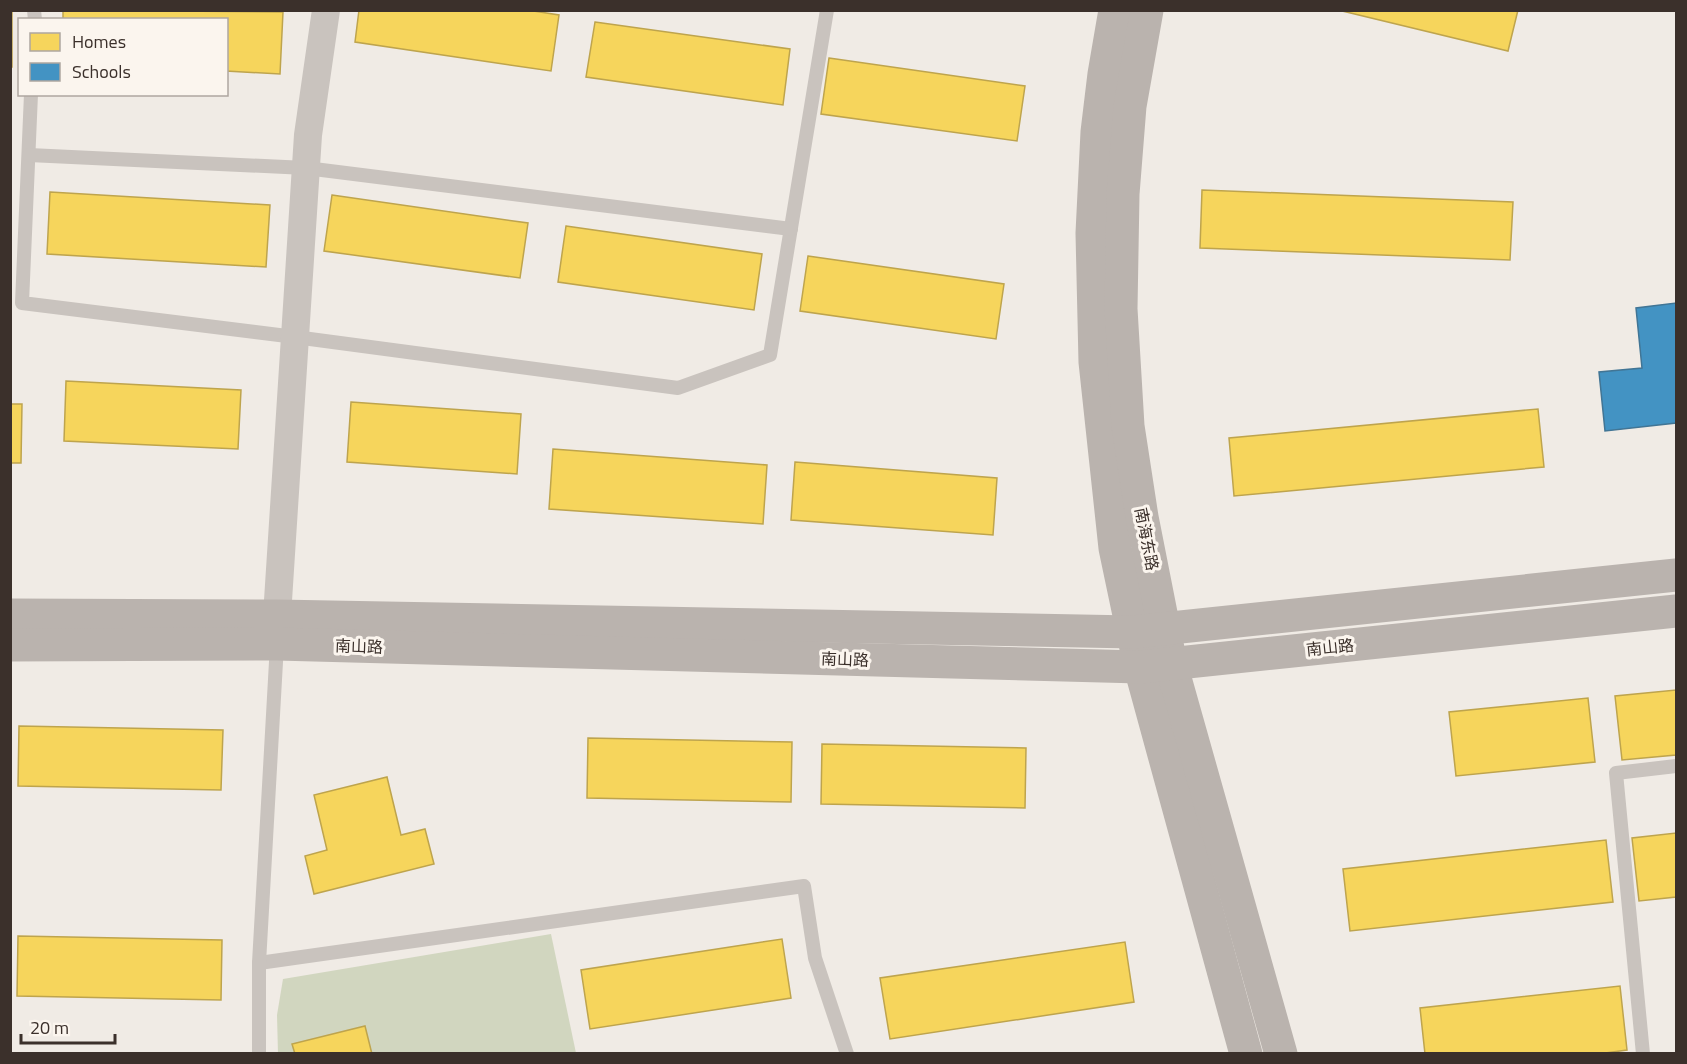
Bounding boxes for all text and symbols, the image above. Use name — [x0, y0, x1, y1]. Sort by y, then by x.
legend — [18, 18, 228, 96]
text: Homes — [72, 28, 126, 55]
text: Schools — [72, 58, 131, 85]
street label: 南海东路 — [1129, 505, 1165, 573]
street label: 南山路 — [335, 633, 383, 659]
street label: 南山路 — [1305, 633, 1355, 661]
street label: 南山路 — [821, 646, 869, 672]
scale bar — [21, 1007, 116, 1045]
text: 20 m — [30, 1014, 69, 1041]

